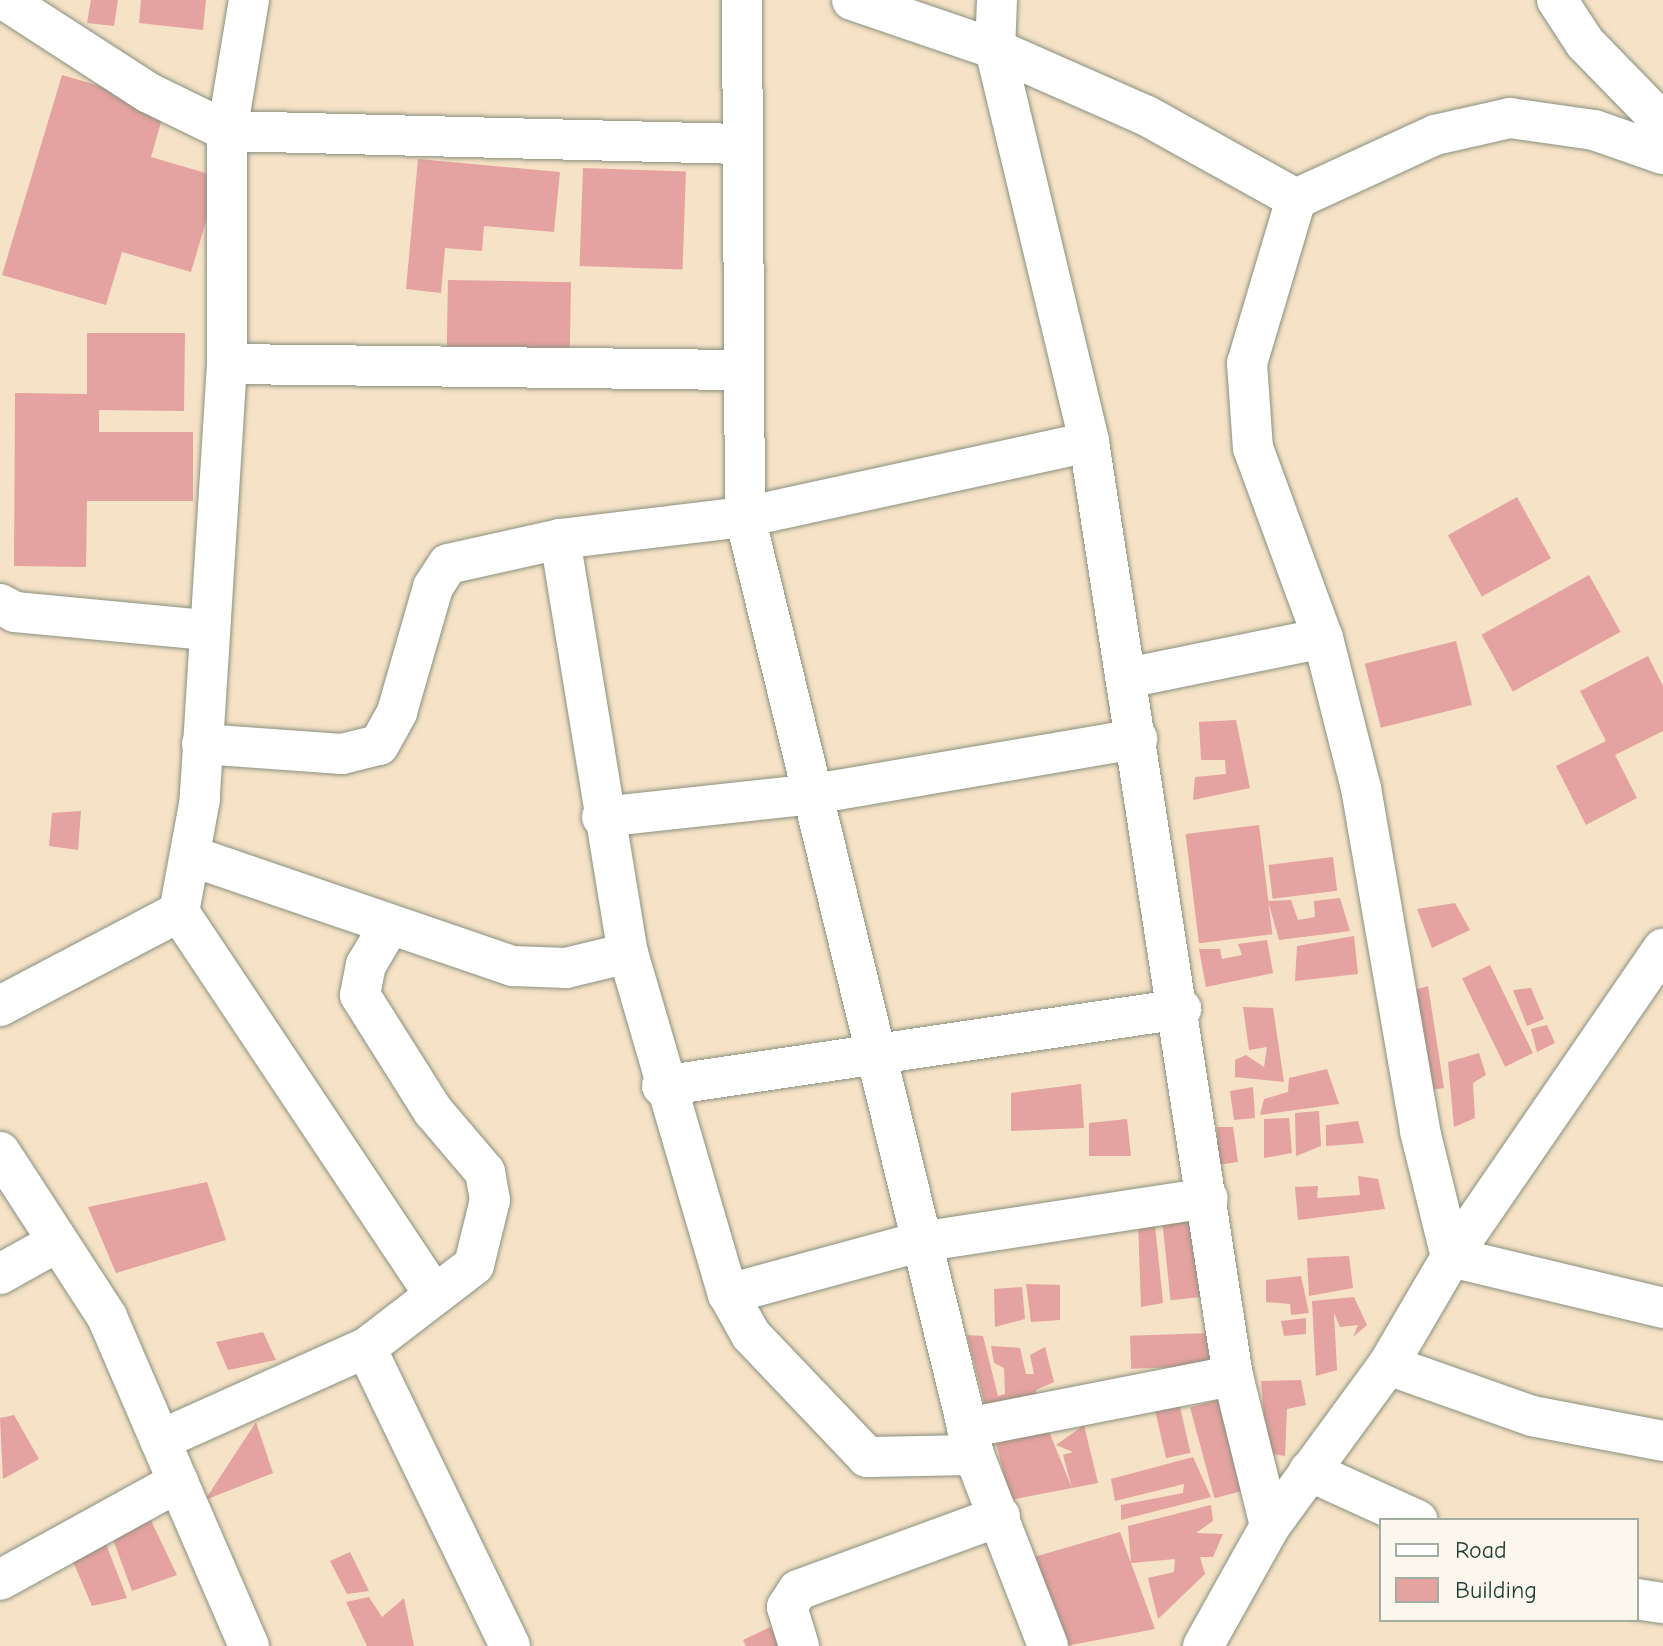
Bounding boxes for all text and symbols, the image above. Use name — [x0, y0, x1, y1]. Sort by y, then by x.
legend — [1379, 1518, 1639, 1622]
text: Road — [1455, 1536, 1507, 1564]
text: Building — [1455, 1576, 1537, 1604]

